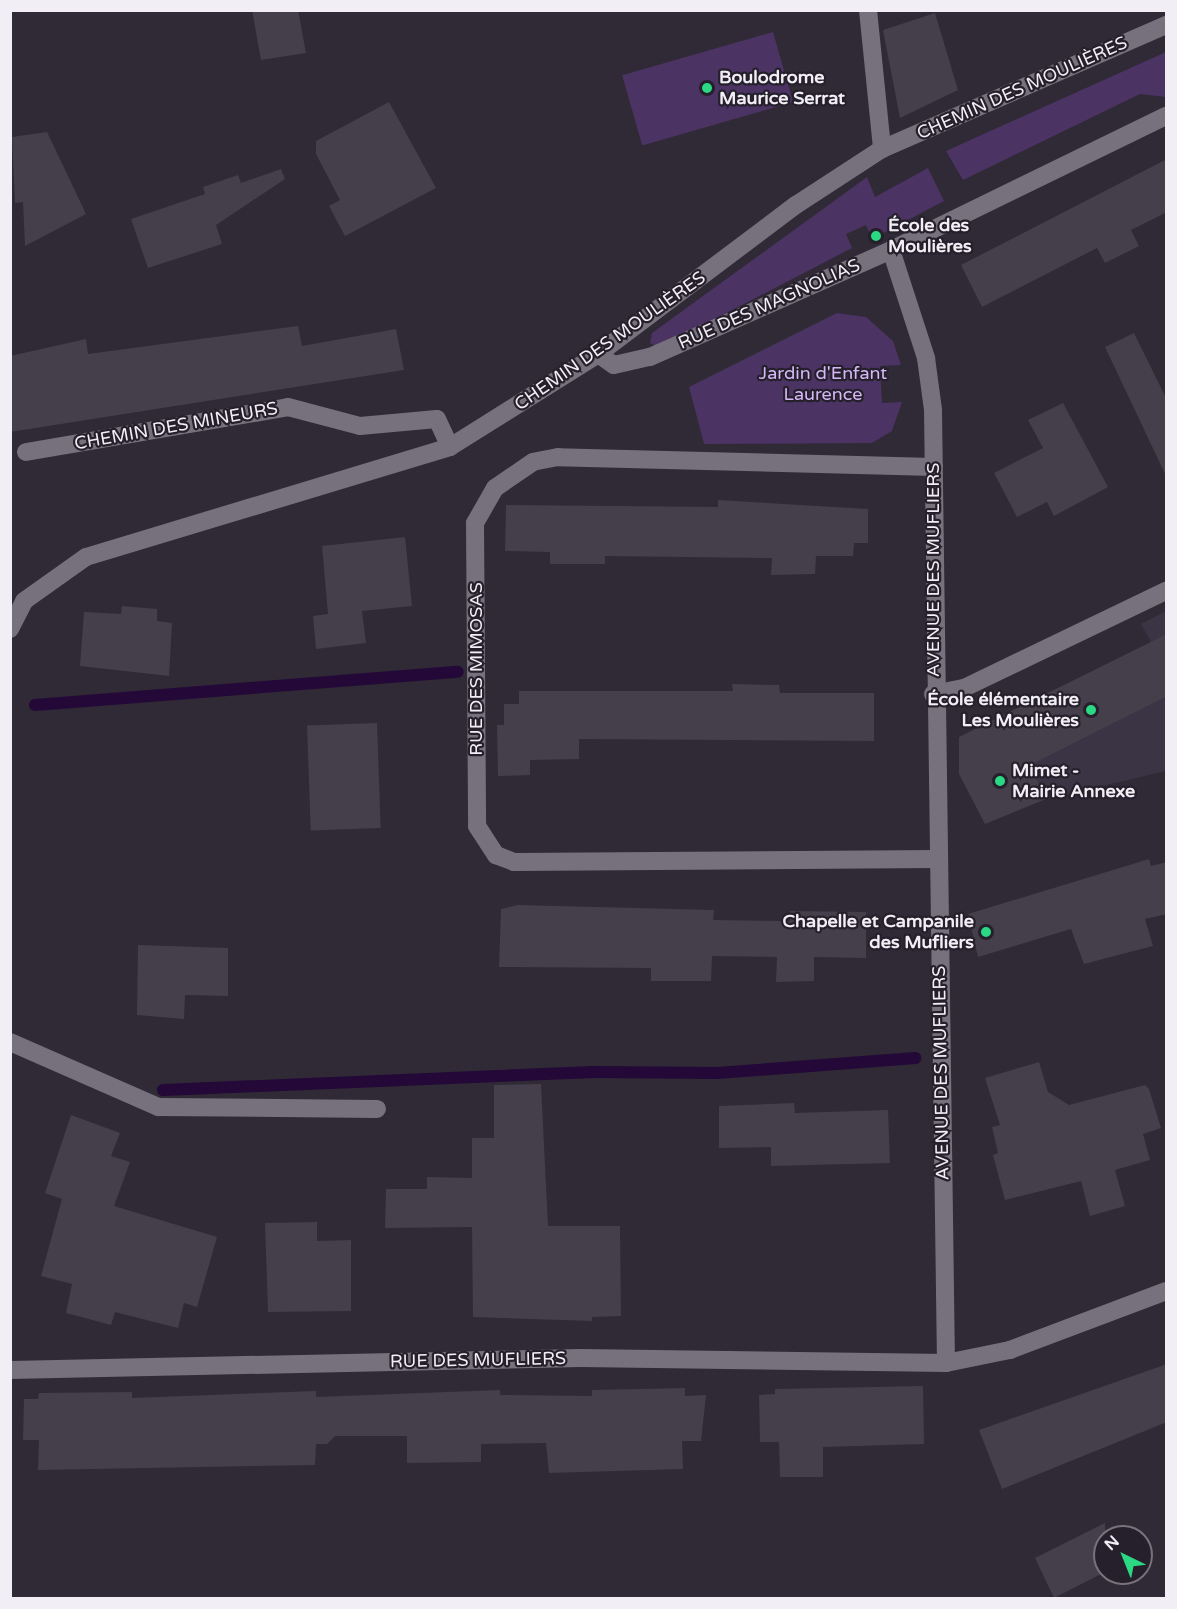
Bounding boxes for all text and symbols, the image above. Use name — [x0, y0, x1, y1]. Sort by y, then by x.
street label: CHEMIN DES MOULIÈRES — [913, 32, 1131, 144]
place label: Boulodrome Maurice Serrat — [719, 67, 845, 110]
marker: Boulodrome Maurice Serrat — [700, 81, 714, 95]
place label: École des Moulières — [888, 215, 972, 258]
marker: École des Moulières — [869, 229, 883, 243]
street label: RUE DES MAGNOLIAS — [675, 254, 863, 354]
street label: CHEMIN DES MOULIÈRES — [510, 267, 710, 415]
park label: Jardin d'Enfant Laurence — [759, 363, 887, 406]
street label: CHEMIN DES MINEURS — [73, 397, 279, 455]
street label: AVENUE DES MUFLIERS — [922, 463, 944, 677]
street label: RUE DES MIMOSAS — [465, 582, 487, 756]
place label: École élémentaire Les Moulières — [927, 689, 1079, 732]
marker: École élémentaire Les Moulières — [1084, 703, 1098, 717]
place label: Mimet - Mairie Annexe — [1012, 760, 1135, 802]
marker: Mimet - Mairie Annexe — [993, 774, 1007, 788]
place label: Chapelle et Campanile des Mufliers — [783, 911, 974, 954]
marker: Chapelle et Campanile des Mufliers — [979, 925, 993, 939]
street label: AVENUE DES MUFLIERS — [928, 966, 954, 1180]
street label: RUE DES MUFLIERS — [390, 1348, 566, 1372]
north arrow — [1093, 1525, 1153, 1585]
text: N — [1101, 1532, 1124, 1555]

